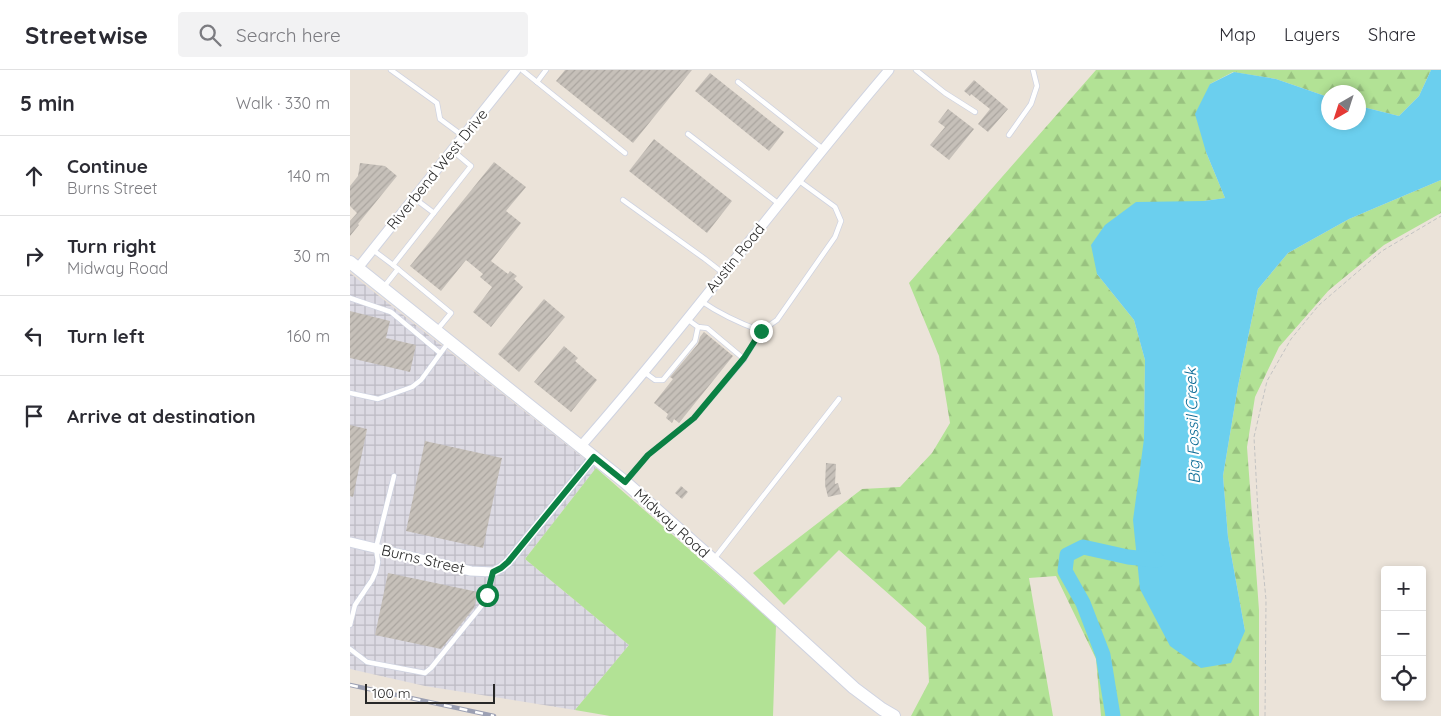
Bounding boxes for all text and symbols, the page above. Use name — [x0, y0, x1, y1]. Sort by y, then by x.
search box — [178, 12, 528, 57]
text: Streetwise — [25, 20, 148, 50]
icon: search — [196, 21, 224, 49]
text: Search here — [236, 23, 341, 47]
text: Map — [1219, 23, 1256, 46]
text: Layers — [1284, 23, 1340, 46]
text: Share — [1368, 23, 1416, 46]
north arrow — [1321, 85, 1366, 130]
text: 5 min — [20, 90, 75, 116]
text: Walk · 330 m — [236, 93, 330, 113]
street label: Riverbend West Drive — [382, 105, 492, 233]
text: Continue — [67, 154, 148, 178]
icon: ahead — [20, 162, 48, 190]
text: 140 m — [287, 166, 330, 186]
text: Burns Street — [67, 178, 158, 198]
street label: Austin Road — [701, 220, 769, 296]
text: Turn right — [67, 234, 156, 258]
icon: right — [20, 242, 48, 270]
text: 30 m — [293, 246, 330, 266]
text: Midway Road — [67, 258, 168, 278]
route end — [750, 320, 773, 343]
icon: left — [20, 322, 48, 350]
text: Turn left — [67, 324, 145, 348]
text: 160 m — [287, 326, 330, 346]
water label: Big Fossil Creek — [1180, 366, 1204, 484]
icon: arrive — [20, 402, 48, 430]
text: Arrive at destination — [67, 404, 256, 428]
street label: Midway Road — [630, 484, 714, 562]
street label: Burns Street — [380, 540, 466, 578]
map controls — [1381, 566, 1426, 701]
button: + — [1381, 566, 1426, 611]
route start — [476, 584, 499, 607]
button: − — [1381, 611, 1426, 656]
button: locate — [1381, 656, 1426, 701]
scale bar — [365, 681, 495, 704]
text: 100 m — [372, 684, 410, 702]

